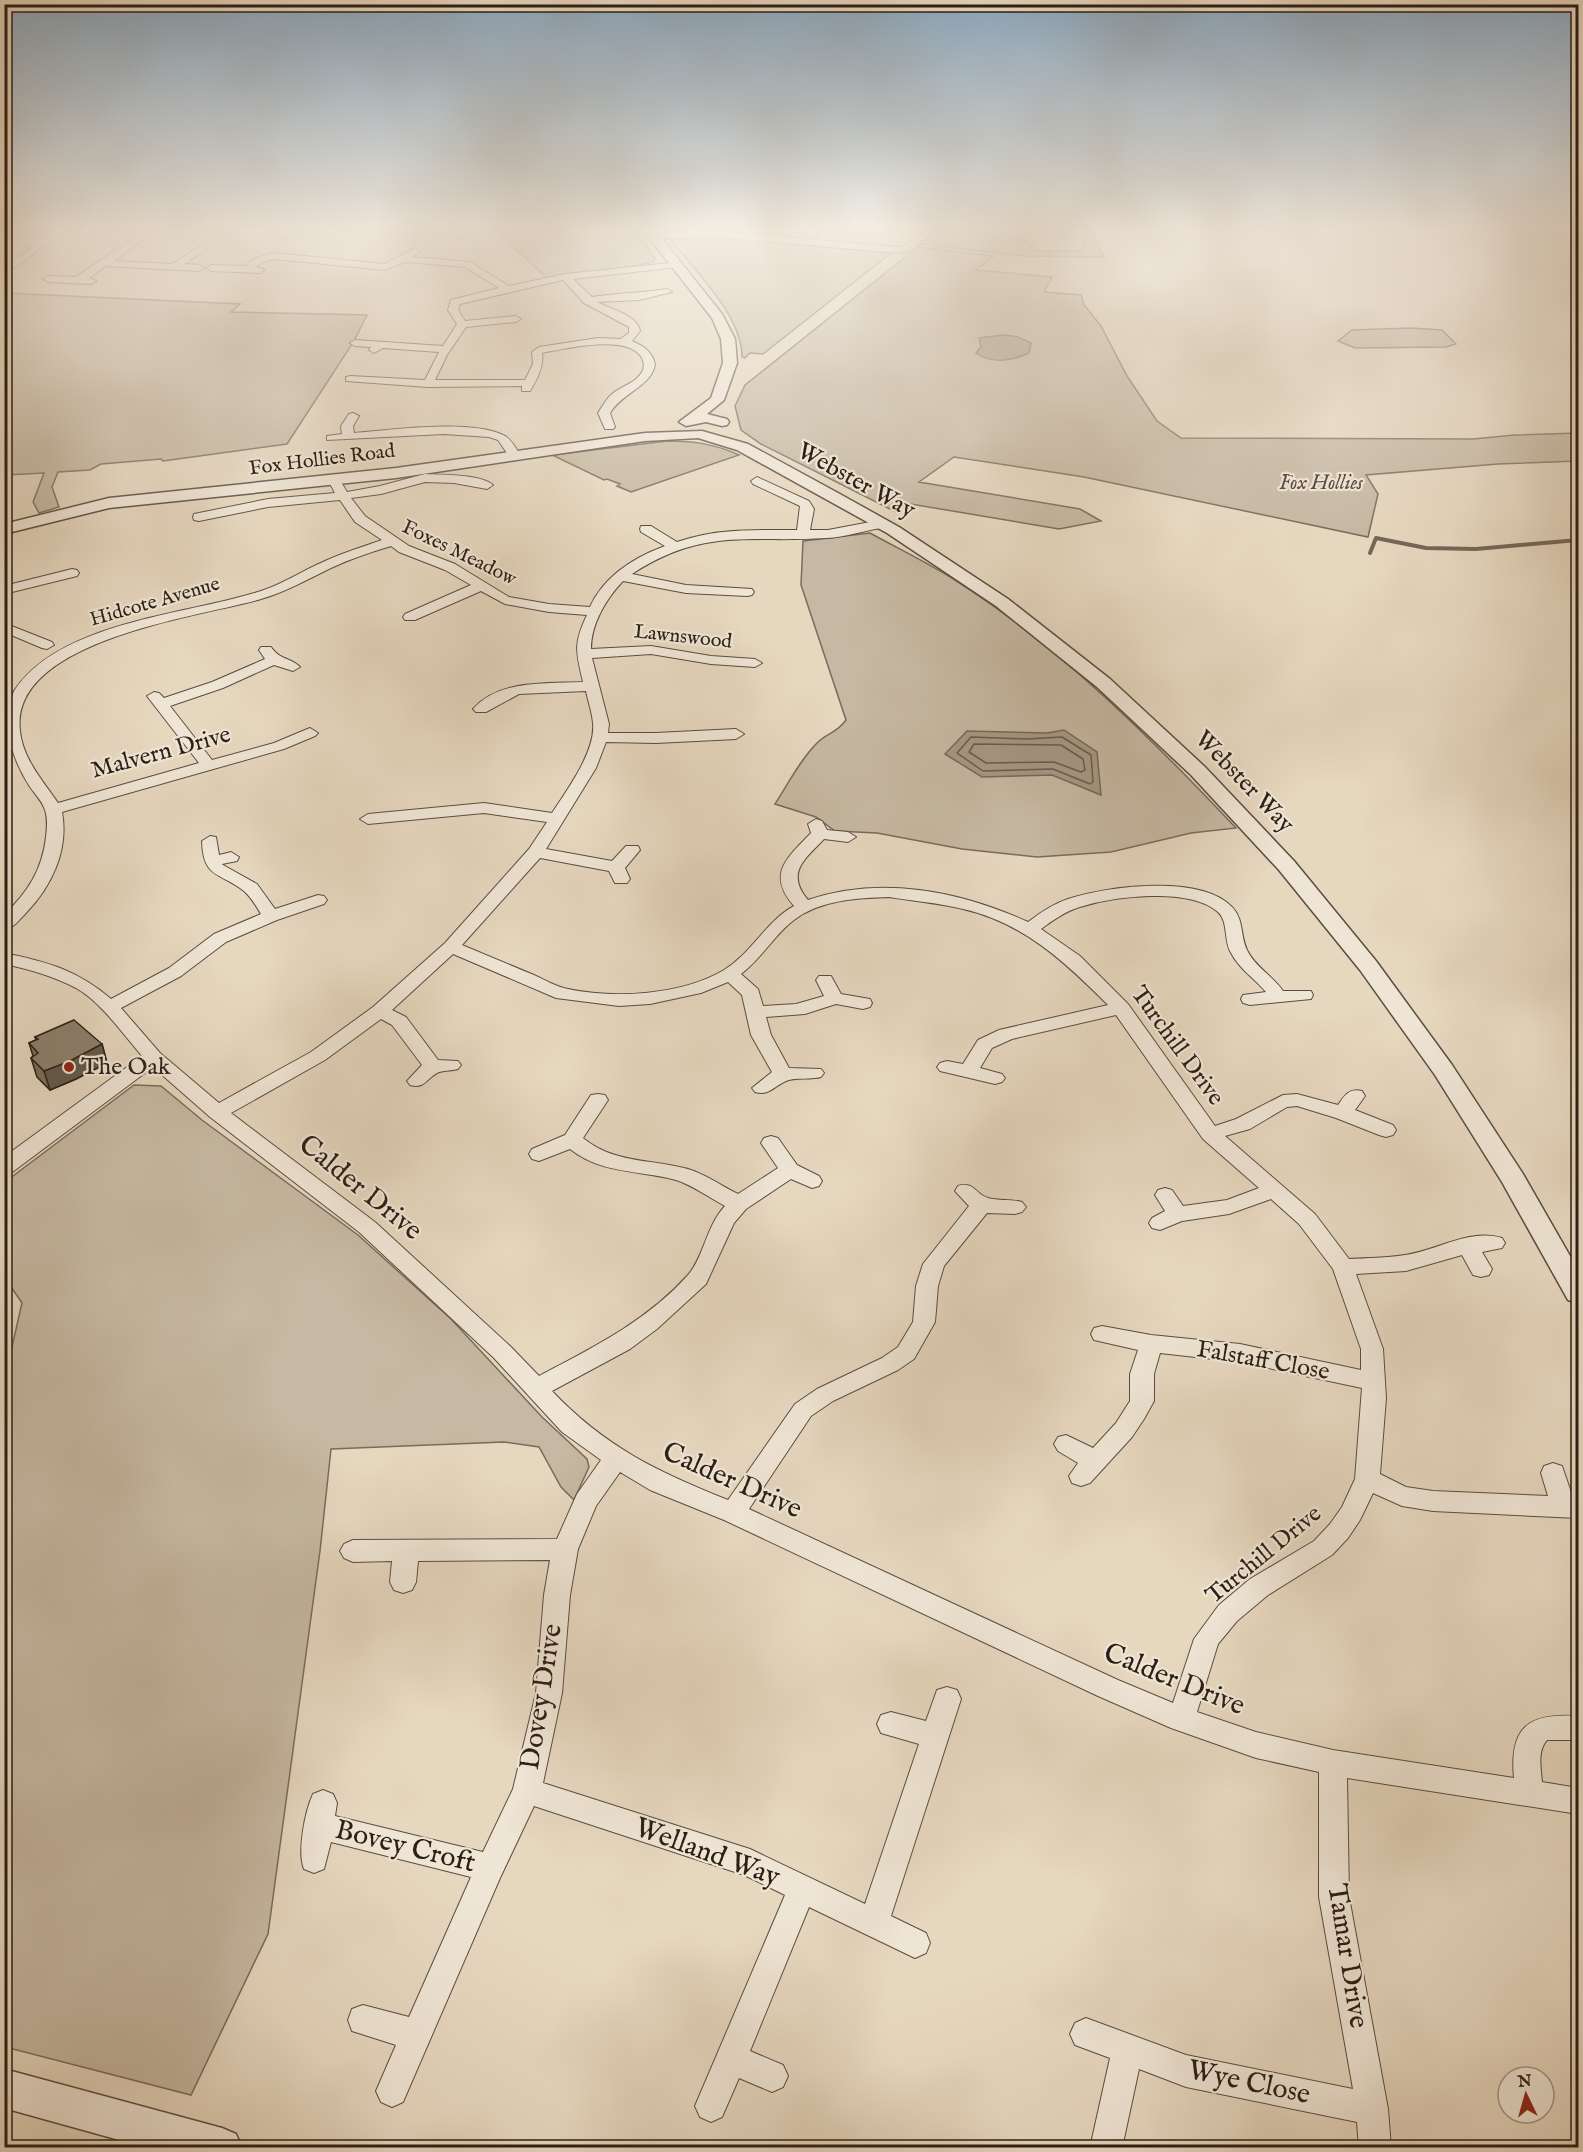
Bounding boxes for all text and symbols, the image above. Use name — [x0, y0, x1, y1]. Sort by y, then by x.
street label: Webster Way — [791, 436, 921, 526]
street label: Fox Hollies Road — [248, 439, 397, 481]
park label: Fox Hollies — [1279, 471, 1363, 496]
street label: Foxes Meadow — [398, 515, 521, 592]
street label: Hidcote Avenue — [87, 572, 223, 632]
street label: Lawnswood — [633, 619, 734, 655]
street label: Malvern Drive — [88, 719, 234, 787]
street label: Webster Way — [1187, 724, 1301, 840]
street label: Turchill Drive — [1123, 980, 1231, 1112]
place label: The Oak — [81, 1052, 171, 1083]
marker: The Oak — [62, 1060, 76, 1074]
street label: Calder Drive — [291, 1127, 429, 1249]
street label: Falstaff Close — [1194, 1334, 1332, 1388]
street label: Calder Drive — [657, 1435, 807, 1527]
street label: Turchill Drive — [1200, 1499, 1328, 1611]
street label: Dovey Drive — [513, 1621, 571, 1773]
street label: Calder Drive — [1098, 1636, 1250, 1724]
street label: Welland Way — [630, 1811, 785, 1896]
street label: Bovey Croft — [331, 1813, 479, 1881]
street label: Tamar Drive — [1318, 1881, 1376, 2031]
street label: Wye Close — [1185, 2053, 1313, 2113]
north arrow — [1496, 2065, 1556, 2125]
text: N — [1516, 2071, 1533, 2093]

